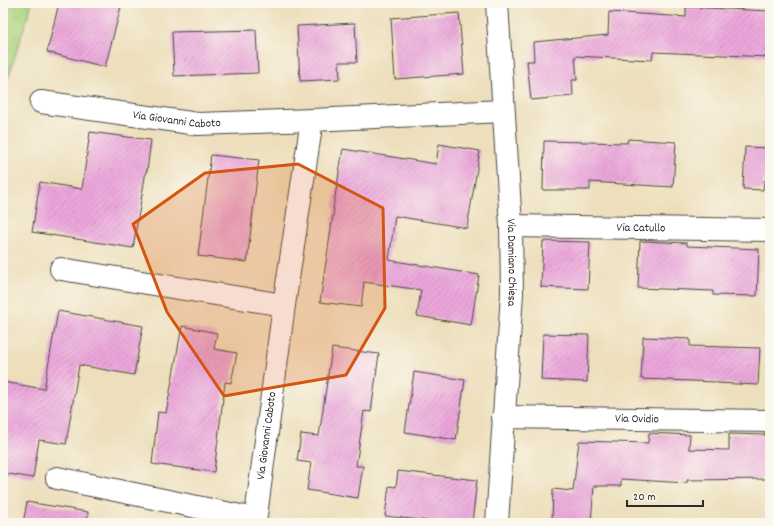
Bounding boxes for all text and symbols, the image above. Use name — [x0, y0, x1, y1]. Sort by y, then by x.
street label: Via Giovanni Caboto — [132, 106, 221, 133]
street label: Via Damiano Chiesa — [502, 218, 521, 307]
street label: Via Catullo — [617, 219, 665, 237]
street label: Via Giovanni Caboto — [252, 391, 281, 481]
street label: Via Ovidio — [615, 410, 659, 428]
scale bar — [627, 482, 703, 508]
text: 20 m — [633, 489, 656, 506]

